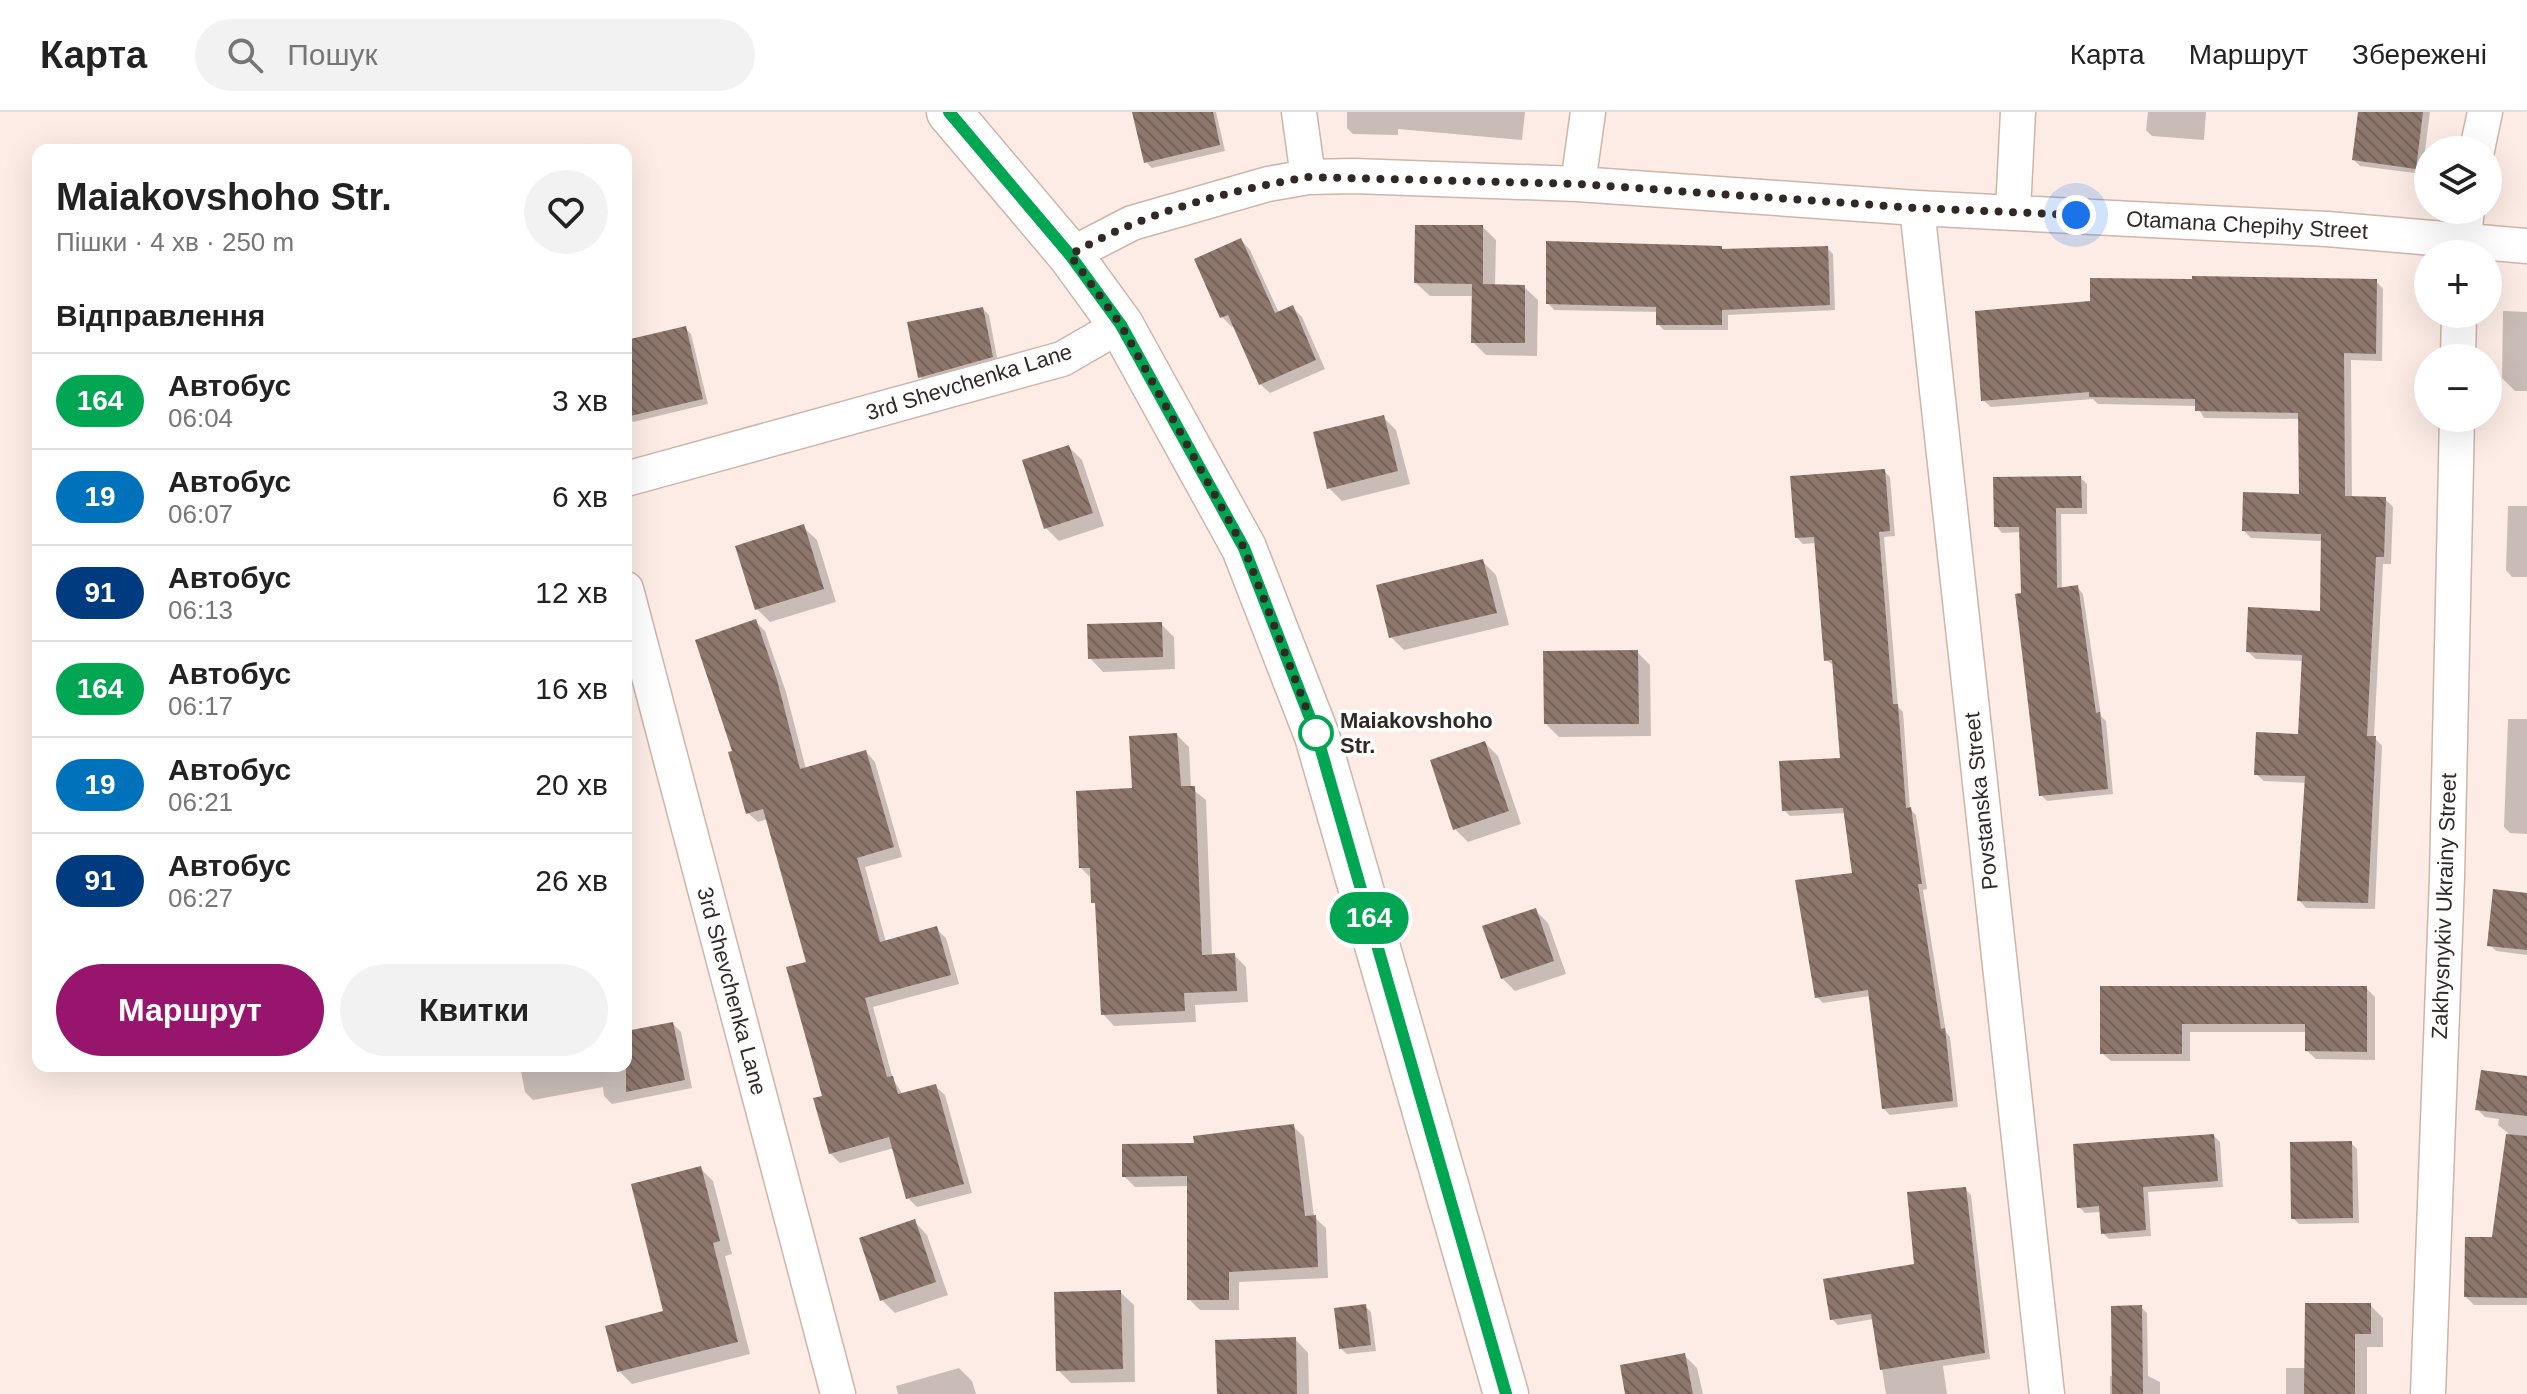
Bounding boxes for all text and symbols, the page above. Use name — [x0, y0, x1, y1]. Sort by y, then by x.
search box — [195, 19, 755, 91]
icon: search — [223, 33, 267, 77]
text: Карта — [40, 34, 147, 76]
text: Пошук — [287, 38, 378, 71]
text: Карта — [2070, 39, 2145, 70]
text: Маршрут — [2189, 39, 2308, 70]
text: Збережені — [2352, 39, 2487, 70]
map controls — [2414, 136, 2502, 432]
button: layers — [2414, 136, 2502, 224]
button: heart — [524, 170, 608, 254]
text: Maiakovshoho Str. — [56, 176, 392, 218]
your location — [2056, 195, 2096, 235]
street label: Otamana Chepihy Street — [2125, 206, 2369, 244]
text: Пішки · 4 хв · 250 m — [56, 227, 294, 257]
button: + — [2414, 240, 2502, 328]
text: Відправлення — [56, 299, 265, 332]
street label: 3rd Shevchenka Lane — [863, 339, 1075, 425]
button: − — [2414, 344, 2502, 432]
text: Автобус — [168, 369, 291, 402]
text: 3 хв — [552, 384, 608, 417]
text: 164 — [77, 385, 123, 416]
text: 06:04 — [168, 403, 233, 433]
text: Автобус — [168, 465, 291, 498]
text: 6 хв — [552, 480, 608, 513]
text: 19 — [84, 481, 116, 512]
text: 06:07 — [168, 499, 233, 529]
text: Автобус — [168, 561, 291, 594]
text: 12 хв — [535, 576, 608, 609]
text: 91 — [84, 577, 116, 608]
text: 06:13 — [168, 595, 233, 625]
text: Автобус — [168, 657, 291, 690]
text: 16 хв — [535, 672, 608, 705]
text: 164 — [77, 673, 123, 704]
text: 06:17 — [168, 691, 233, 721]
place label: Maiakovshoho Str. — [1340, 708, 1493, 758]
street label: Povstanska Street — [1959, 711, 2003, 891]
marker: Maiakovshoho Str. — [1299, 716, 1333, 750]
text: Автобус — [168, 753, 291, 786]
text: 20 хв — [535, 768, 608, 801]
text: 19 — [84, 769, 116, 800]
street label: Zakhysnykiv Ukrainy Street — [2427, 772, 2461, 1040]
text: 06:21 — [168, 787, 233, 817]
text: Автобус — [168, 849, 291, 882]
text: 26 хв — [535, 864, 608, 897]
text: 91 — [84, 865, 116, 896]
text: 06:27 — [168, 883, 233, 913]
street label: 3rd Shevchenka Lane — [692, 884, 772, 1098]
line badge: 164 — [1323, 892, 1415, 944]
text: 164 — [1346, 902, 1392, 933]
button: Маршрут — [56, 964, 324, 1056]
button: Квитки — [340, 964, 608, 1056]

